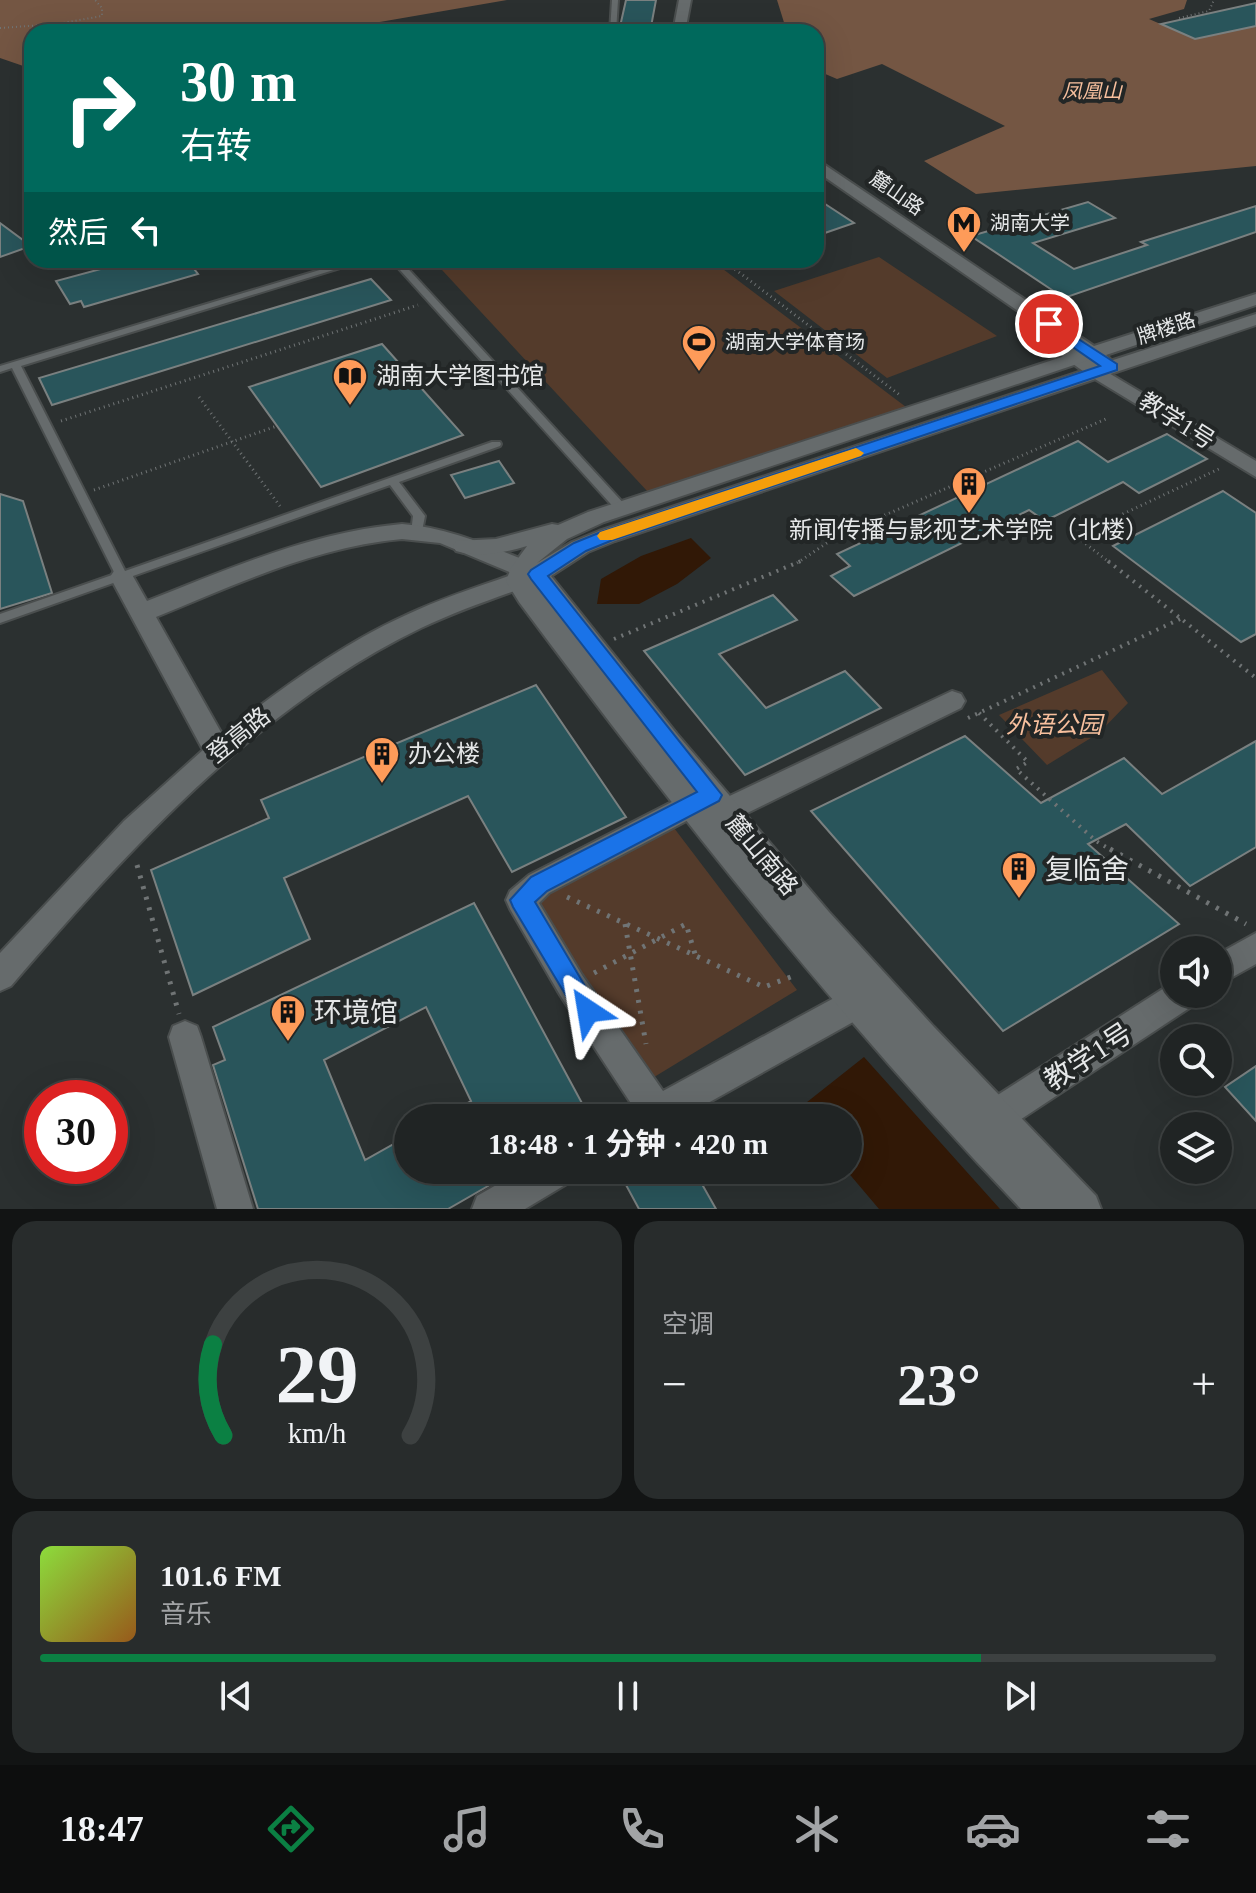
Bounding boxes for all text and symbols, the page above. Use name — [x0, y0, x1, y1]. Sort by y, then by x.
text: 30 m — [180, 51, 297, 113]
icon: right — [48, 56, 152, 160]
park label: 凤凰山 — [1062, 80, 1124, 102]
text: 右转 — [180, 126, 252, 166]
street label: 麓山路 — [866, 167, 928, 219]
metro station icon: 湖南大学 — [945, 204, 983, 254]
icon: left — [124, 208, 168, 252]
place label: 湖南大学 — [990, 212, 1070, 234]
text: 然后 — [48, 216, 108, 249]
pin — [1015, 290, 1083, 358]
icon: arrive — [1027, 302, 1071, 346]
street label: 牌楼路 — [1134, 308, 1198, 348]
sports icon: 湖南大学体育场 — [680, 323, 718, 373]
place label: 湖南大学体育场 — [725, 331, 865, 353]
library icon: 湖南大学图书馆 — [331, 357, 369, 407]
place label: 湖南大学图书馆 — [376, 363, 544, 389]
street label: 教学1号 — [1134, 388, 1220, 454]
building icon: 新闻传播与影视艺术学院（北楼） — [950, 465, 988, 515]
place label: 新闻传播与影视艺术学院（北楼） — [789, 517, 1149, 543]
street label: 登高路 — [203, 702, 275, 768]
park label: 外语公园 — [1006, 712, 1105, 738]
building icon: 办公楼 — [363, 735, 401, 785]
place label: 办公楼 — [408, 741, 480, 767]
street label: 麓山南路 — [721, 810, 803, 900]
building icon: 复临舍 — [1000, 850, 1038, 900]
place label: 复临舍 — [1045, 854, 1129, 885]
map controls — [1160, 936, 1232, 1184]
button: sound — [1160, 936, 1232, 1008]
position arrow — [546, 969, 630, 1053]
building icon: 环境馆 — [269, 993, 307, 1043]
place label: 环境馆 — [314, 997, 398, 1028]
street label: 教学1号 — [1039, 1017, 1138, 1096]
button: search — [1160, 1024, 1232, 1096]
speed limit sign: 30 — [24, 1080, 128, 1184]
button: layers — [1160, 1112, 1232, 1184]
text: 18:48 · 1 分钟 · 420 m — [488, 1127, 768, 1160]
text: 空调 — [662, 1310, 714, 1339]
text: 29 — [275, 1328, 359, 1420]
text: 23° — [897, 1352, 981, 1418]
text: − — [662, 1360, 687, 1409]
text: + — [1191, 1360, 1216, 1409]
text: km/h — [288, 1418, 346, 1449]
text: 101.6 FM — [160, 1559, 282, 1592]
text: 音乐 — [160, 1600, 212, 1629]
icon: previous — [214, 1674, 258, 1718]
icon: pause — [606, 1674, 650, 1718]
icon: next — [998, 1674, 1042, 1718]
icon: directions — [263, 1801, 319, 1857]
icon: music — [439, 1801, 495, 1857]
icon: phone — [614, 1801, 670, 1857]
icon: climate — [789, 1801, 845, 1857]
icon: car — [965, 1801, 1021, 1857]
icon: filters — [1140, 1801, 1196, 1857]
text: 18:47 — [60, 1809, 144, 1849]

